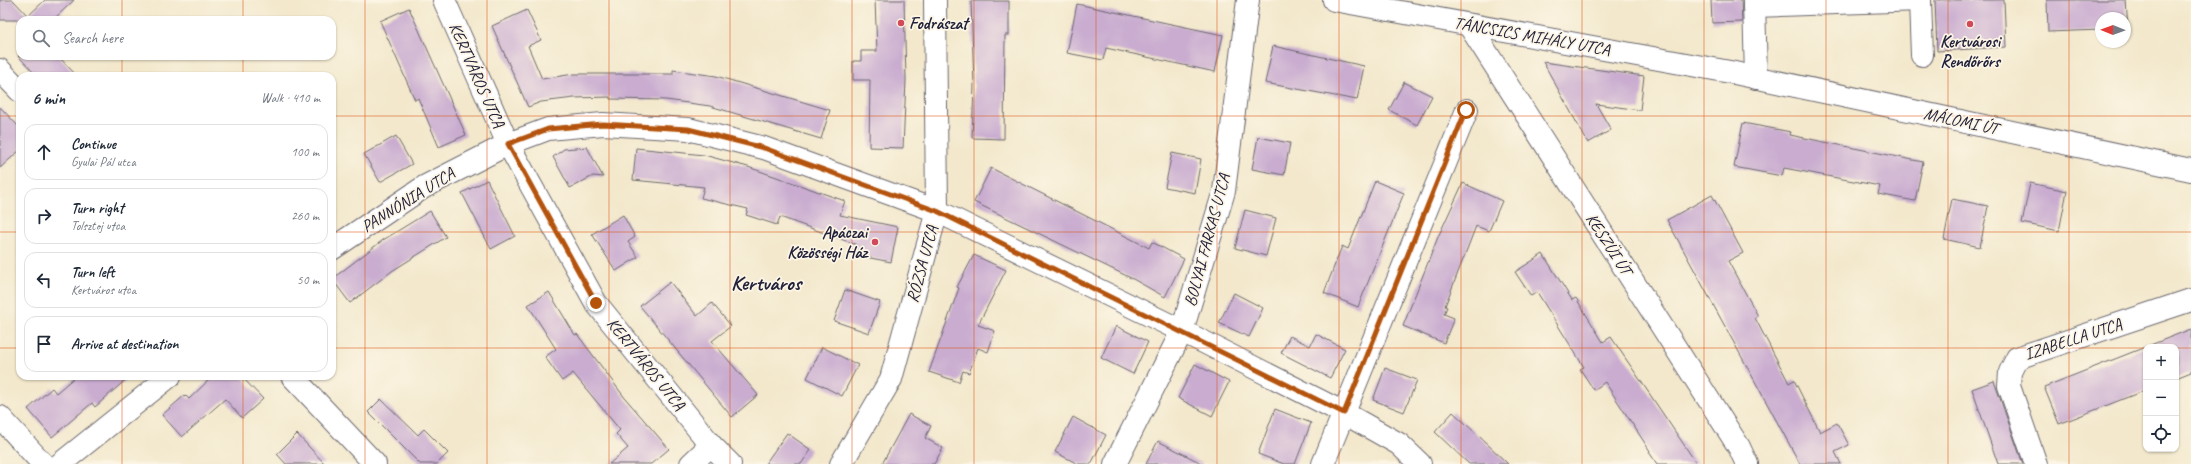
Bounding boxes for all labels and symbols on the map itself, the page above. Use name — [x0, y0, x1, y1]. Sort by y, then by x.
street label: TÁNCSICS MIHÁLY UTCA — [1452, 11, 1612, 60]
north arrow — [2095, 12, 2131, 48]
place label: Fodrászat — [909, 13, 970, 34]
marker: Fodrászat — [896, 18, 906, 28]
street label: KERTVÁROS UTCA — [444, 19, 511, 131]
marker: Kertvárosi Rendőrőrs — [1965, 19, 1975, 29]
place label: Kertvárosi Rendőrőrs — [1940, 31, 2003, 72]
route start — [1457, 101, 1475, 119]
street label: MÁLOMI ÚT — [1922, 102, 2003, 140]
street label: PANNÓNIA UTCA — [357, 161, 460, 237]
street label: BOLYAI FARKAS UTCA — [1179, 170, 1235, 309]
street label: KESZÜI ÚT — [1581, 209, 1639, 281]
place label: Apáczai Közösségi Ház — [787, 222, 870, 263]
street label: RÓZSA UTCA — [901, 222, 942, 305]
marker: Apáczai Közösségi Ház — [870, 237, 880, 247]
district label: Kertváros — [731, 270, 804, 296]
route end — [587, 294, 605, 312]
street label: KERTVÁROS UTCA — [602, 313, 691, 415]
street label: IZABELLA UTCA — [2022, 313, 2125, 365]

